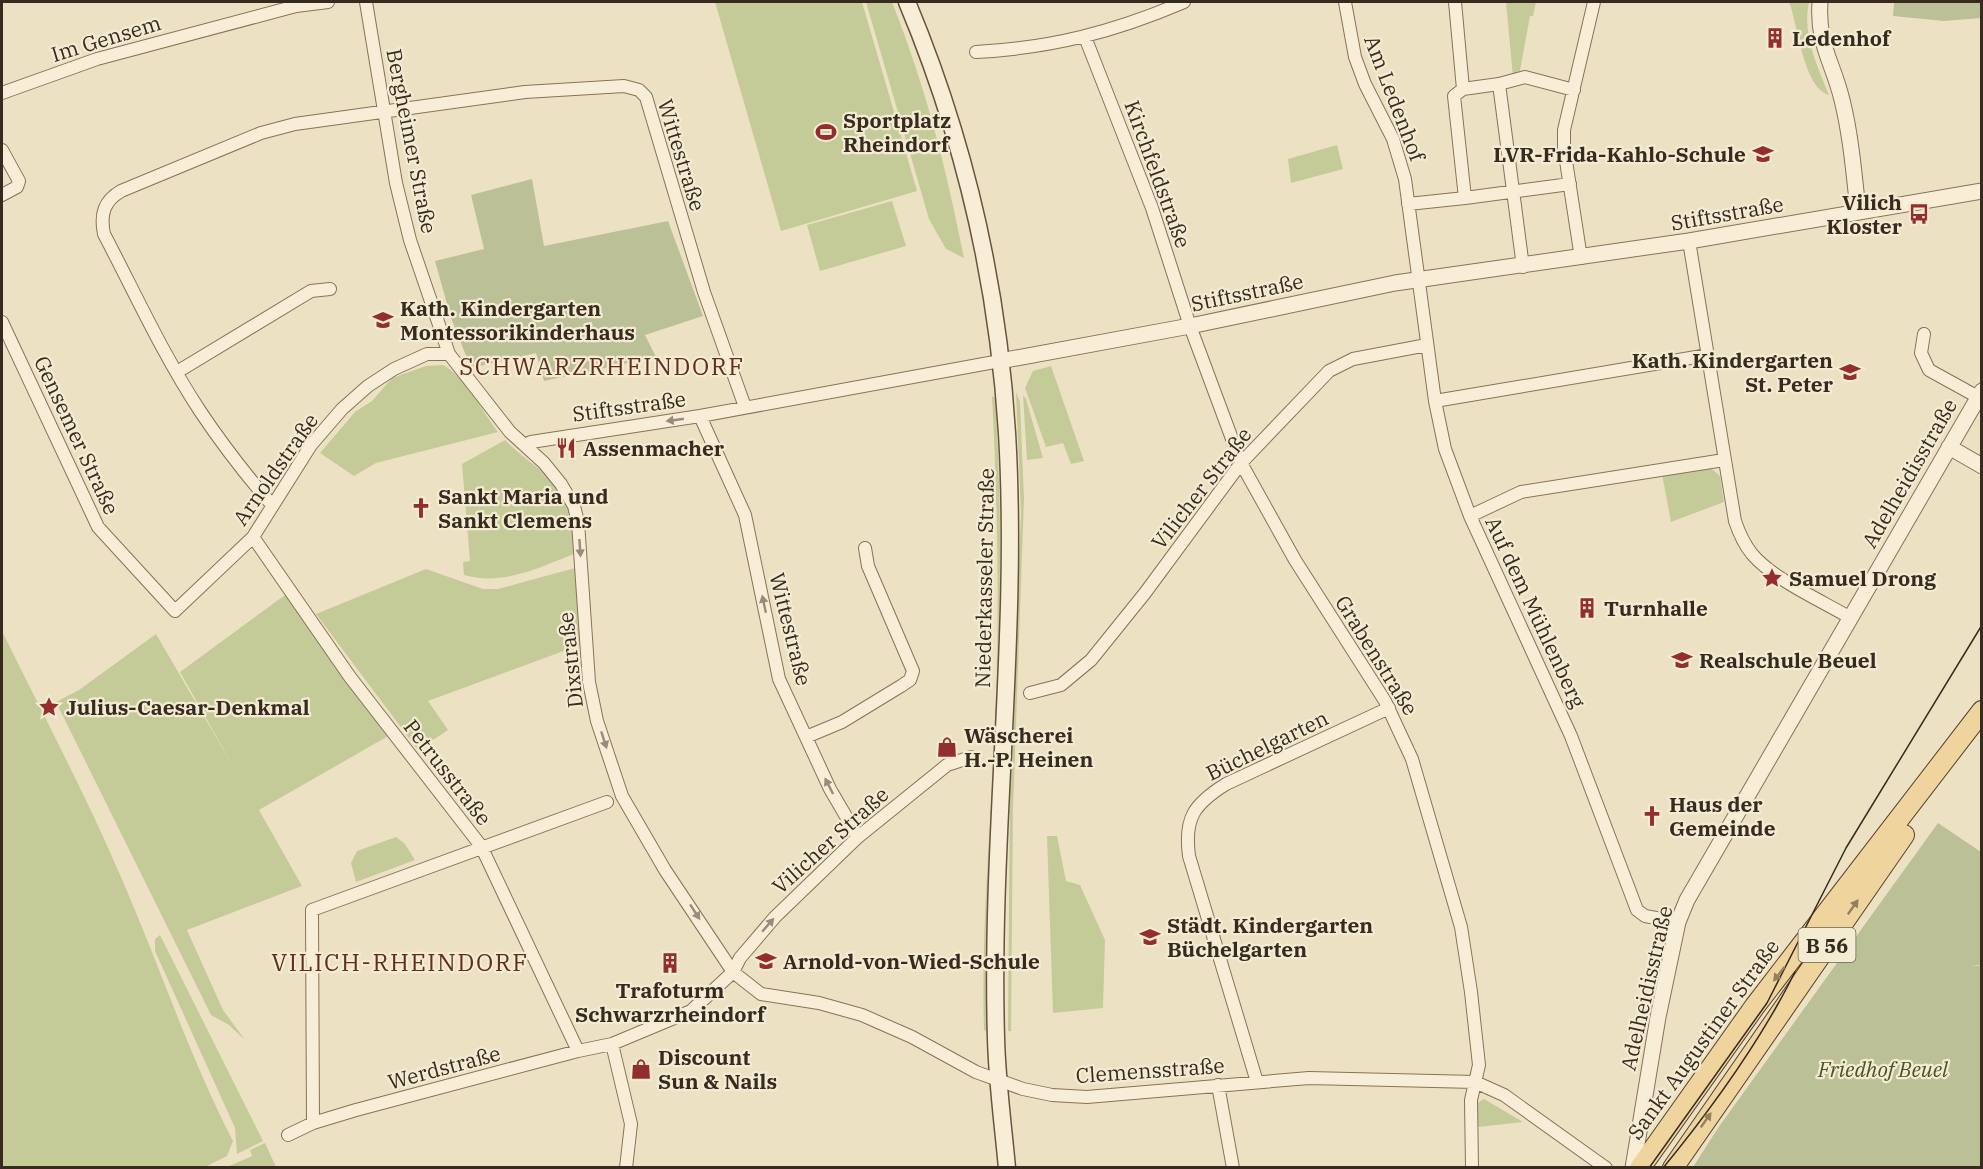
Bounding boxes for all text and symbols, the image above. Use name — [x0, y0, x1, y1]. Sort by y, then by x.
street label: Im Gensem — [48, 8, 164, 68]
place label: Ledenhof — [1792, 24, 1892, 52]
building icon: Ledenhof — [1763, 26, 1787, 50]
street label: Am Ledenhof — [1358, 31, 1432, 167]
street label: Bergheimer Straße — [380, 46, 444, 236]
street label: Wittestraße — [652, 96, 712, 214]
street label: Kirchfeldstraße — [1118, 96, 1198, 252]
place label: Sportplatz Rheindorf — [843, 106, 951, 158]
sports icon: Sportplatz Rheindorf — [814, 120, 838, 144]
place label: LVR-Frida-Kahlo-Schule — [1493, 140, 1746, 168]
school or university icon: LVR-Frida-Kahlo-Schule — [1751, 142, 1775, 166]
place label: Vilich Kloster — [1826, 188, 1903, 240]
street label: Stiftsstraße — [1668, 189, 1786, 237]
bus stop icon: Vilich Kloster — [1907, 202, 1931, 226]
street label: Stiftsstraße — [1188, 266, 1306, 318]
place label: Kath. Kindergarten Montessorikinderhaus — [400, 294, 635, 346]
school or university icon: Kath. Kindergarten Montessorikinderhaus — [371, 308, 395, 332]
place label: Kath. Kindergarten St. Peter — [1632, 346, 1834, 398]
district label: SCHWARZRHEINDORF — [459, 350, 745, 382]
street label: Gensemer Straße — [28, 351, 126, 519]
school or university icon: Kath. Kindergarten St. Peter — [1838, 360, 1862, 384]
street label: Stiftsstraße — [571, 384, 687, 428]
street label: Adelheidisstraße — [1855, 393, 1963, 553]
street label: Arnoldstraße — [226, 407, 324, 531]
one-way arrow — [665, 415, 684, 424]
street label: Vilicher Straße — [1145, 421, 1257, 555]
place label: Assenmacher — [583, 434, 725, 462]
restaurant icon: Assenmacher — [554, 436, 578, 460]
street label: Niederkasseler Straße — [968, 468, 1000, 688]
place label: Sankt Maria und Sankt Clemens — [438, 482, 608, 534]
church icon: Sankt Maria und Sankt Clemens — [409, 496, 433, 520]
street label: Auf dem Mühlenberg — [1479, 512, 1593, 713]
one-way arrow — [575, 538, 585, 557]
place label: Samuel Drong — [1789, 564, 1937, 592]
place icon: Samuel Drong — [1760, 566, 1784, 590]
street label: Wittestraße — [763, 570, 819, 688]
street label: Grabenstraße — [1329, 590, 1425, 720]
place label: Turnhalle — [1604, 594, 1708, 622]
one-way arrow — [759, 595, 769, 613]
building icon: Turnhalle — [1575, 596, 1599, 620]
street label: Dixstraße — [551, 611, 589, 709]
place label: Realschule Beuel — [1699, 646, 1877, 674]
school or university icon: Realschule Beuel — [1670, 648, 1694, 672]
place label: Julius-Caesar-Denkmal — [66, 693, 310, 721]
place icon: Julius-Caesar-Denkmal — [37, 695, 61, 719]
street label: Büchelgarten — [1201, 703, 1333, 787]
street label: Petrusstraße — [398, 713, 498, 831]
place label: Wäscherei H.-P. Heinen — [964, 721, 1093, 773]
one-way arrow — [600, 731, 609, 749]
shop icon: Wäscherei H.-P. Heinen — [935, 735, 959, 759]
one-way arrow — [825, 778, 834, 795]
street label: Vilicher Straße — [766, 780, 894, 900]
place label: Haus der Gemeinde — [1669, 790, 1776, 842]
church icon: Haus der Gemeinde — [1640, 804, 1664, 828]
one-way arrow — [1847, 900, 1859, 916]
one-way arrow — [689, 903, 700, 920]
street label: Adelheidisstraße — [1613, 903, 1679, 1073]
place label: Städt. Kindergarten Büchelgarten — [1167, 911, 1373, 963]
one-way arrow — [761, 918, 774, 933]
school or university icon: Städt. Kindergarten Büchelgarten — [1138, 925, 1162, 949]
road number: B 56 — [1798, 928, 1856, 962]
street label: Sankt Augustiner Straße — [1621, 933, 1785, 1145]
district label: VILICH-RHEINDORF — [271, 946, 529, 978]
place label: Arnold-von-Wied-Schule — [783, 947, 1040, 975]
school or university icon: Arnold-von-Wied-Schule — [754, 949, 778, 973]
building icon: Trafoturm Schwarzrheindorf — [658, 951, 682, 975]
one-way arrow — [1774, 966, 1786, 981]
place label: Trafoturm Schwarzrheindorf — [575, 976, 767, 1028]
street label: Werdstraße — [384, 1039, 504, 1095]
place label: Discount Sun & Nails — [658, 1043, 777, 1095]
street label: Clemensstraße — [1075, 1051, 1225, 1089]
park label: Friedhof Beuel — [1817, 1055, 1949, 1083]
shop icon: Discount Sun & Nails — [629, 1057, 653, 1081]
one-way arrow — [1700, 1112, 1712, 1128]

